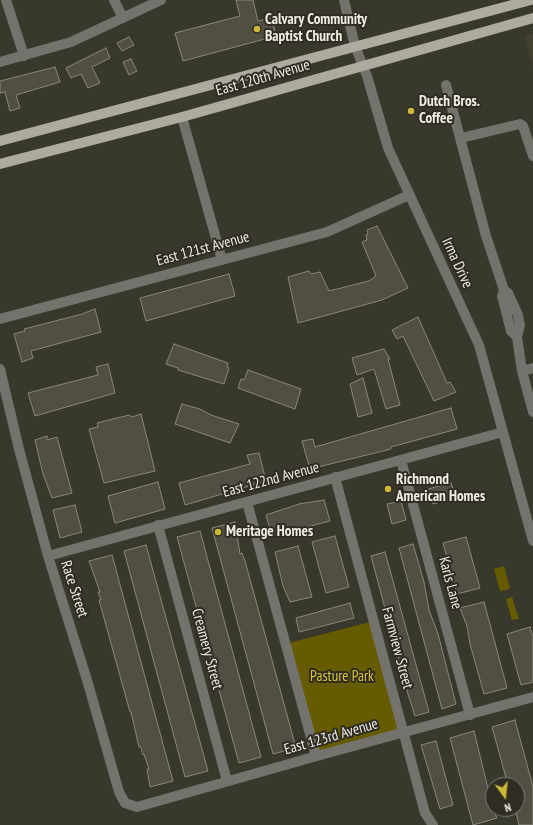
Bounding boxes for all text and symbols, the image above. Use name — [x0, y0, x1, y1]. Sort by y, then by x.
place label: Calvary Community Baptist Church — [265, 11, 367, 46]
marker: Calvary Community Baptist Church — [252, 24, 262, 34]
street label: East 120th Avenue — [214, 56, 312, 100]
place label: Dutch Bros. Coffee — [419, 93, 480, 128]
marker: Dutch Bros. Coffee — [406, 106, 416, 116]
street label: East 121st Avenue — [155, 228, 251, 270]
street label: Irma Drive — [437, 235, 477, 291]
street label: East 122nd Avenue — [221, 458, 321, 502]
place label: Richmond American Homes — [396, 471, 485, 506]
marker: Richmond American Homes — [383, 484, 393, 494]
place label: Meritage Homes — [226, 523, 313, 541]
marker: Meritage Homes — [213, 527, 223, 537]
street label: Karls Lane — [434, 555, 466, 611]
street label: Race Street — [56, 558, 92, 620]
street label: Farmview Street — [377, 605, 417, 691]
street label: Creamery Street — [188, 607, 226, 691]
park label: Pasture Park — [310, 668, 374, 686]
street label: East 123rd Avenue — [282, 715, 380, 759]
north arrow — [485, 777, 525, 817]
text: N — [503, 800, 513, 815]

